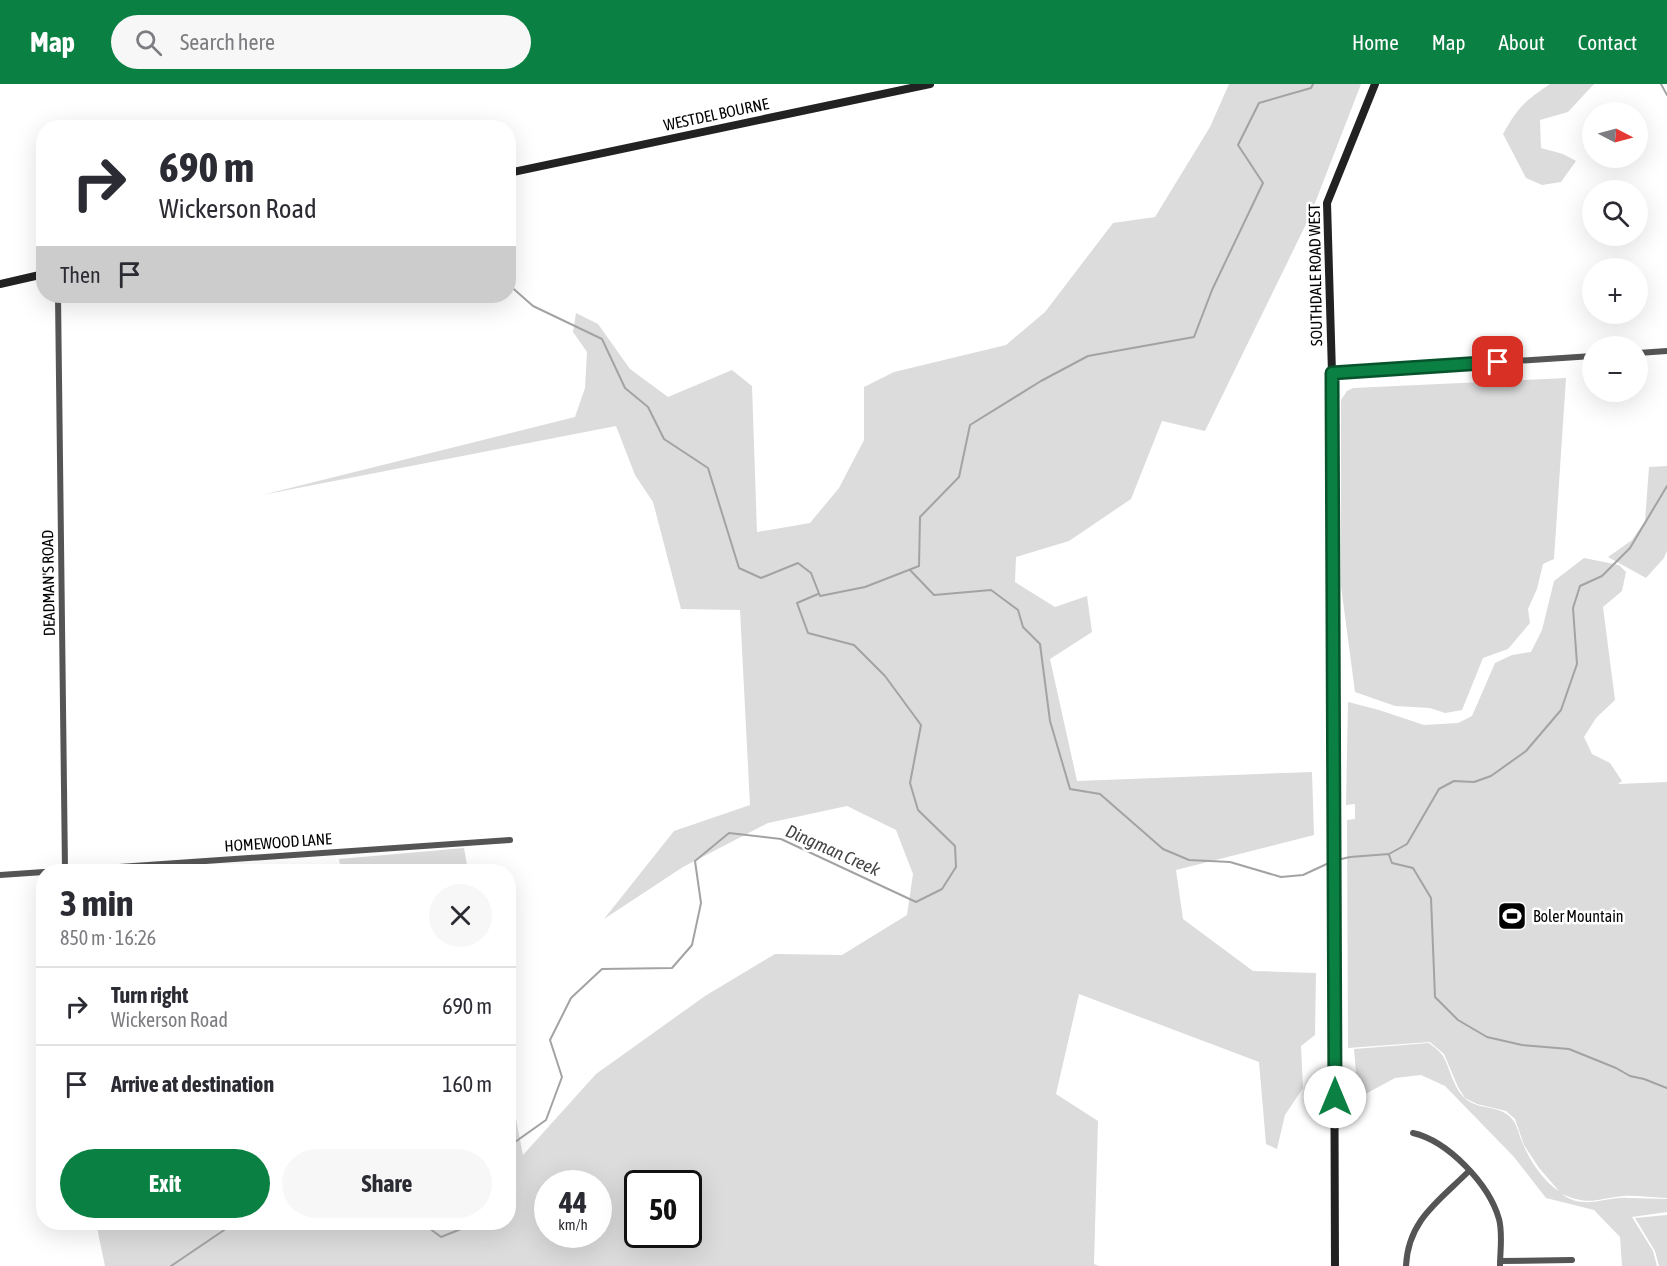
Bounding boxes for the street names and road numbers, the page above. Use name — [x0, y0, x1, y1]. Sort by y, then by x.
street label: WESTDEL BOURNE — [662, 94, 770, 134]
street label: SOUTHDALE ROAD WEST — [1305, 204, 1325, 346]
street label: DEADMAN'S ROAD — [38, 530, 58, 636]
street label: HOMEWOOD LANE — [224, 829, 333, 855]

